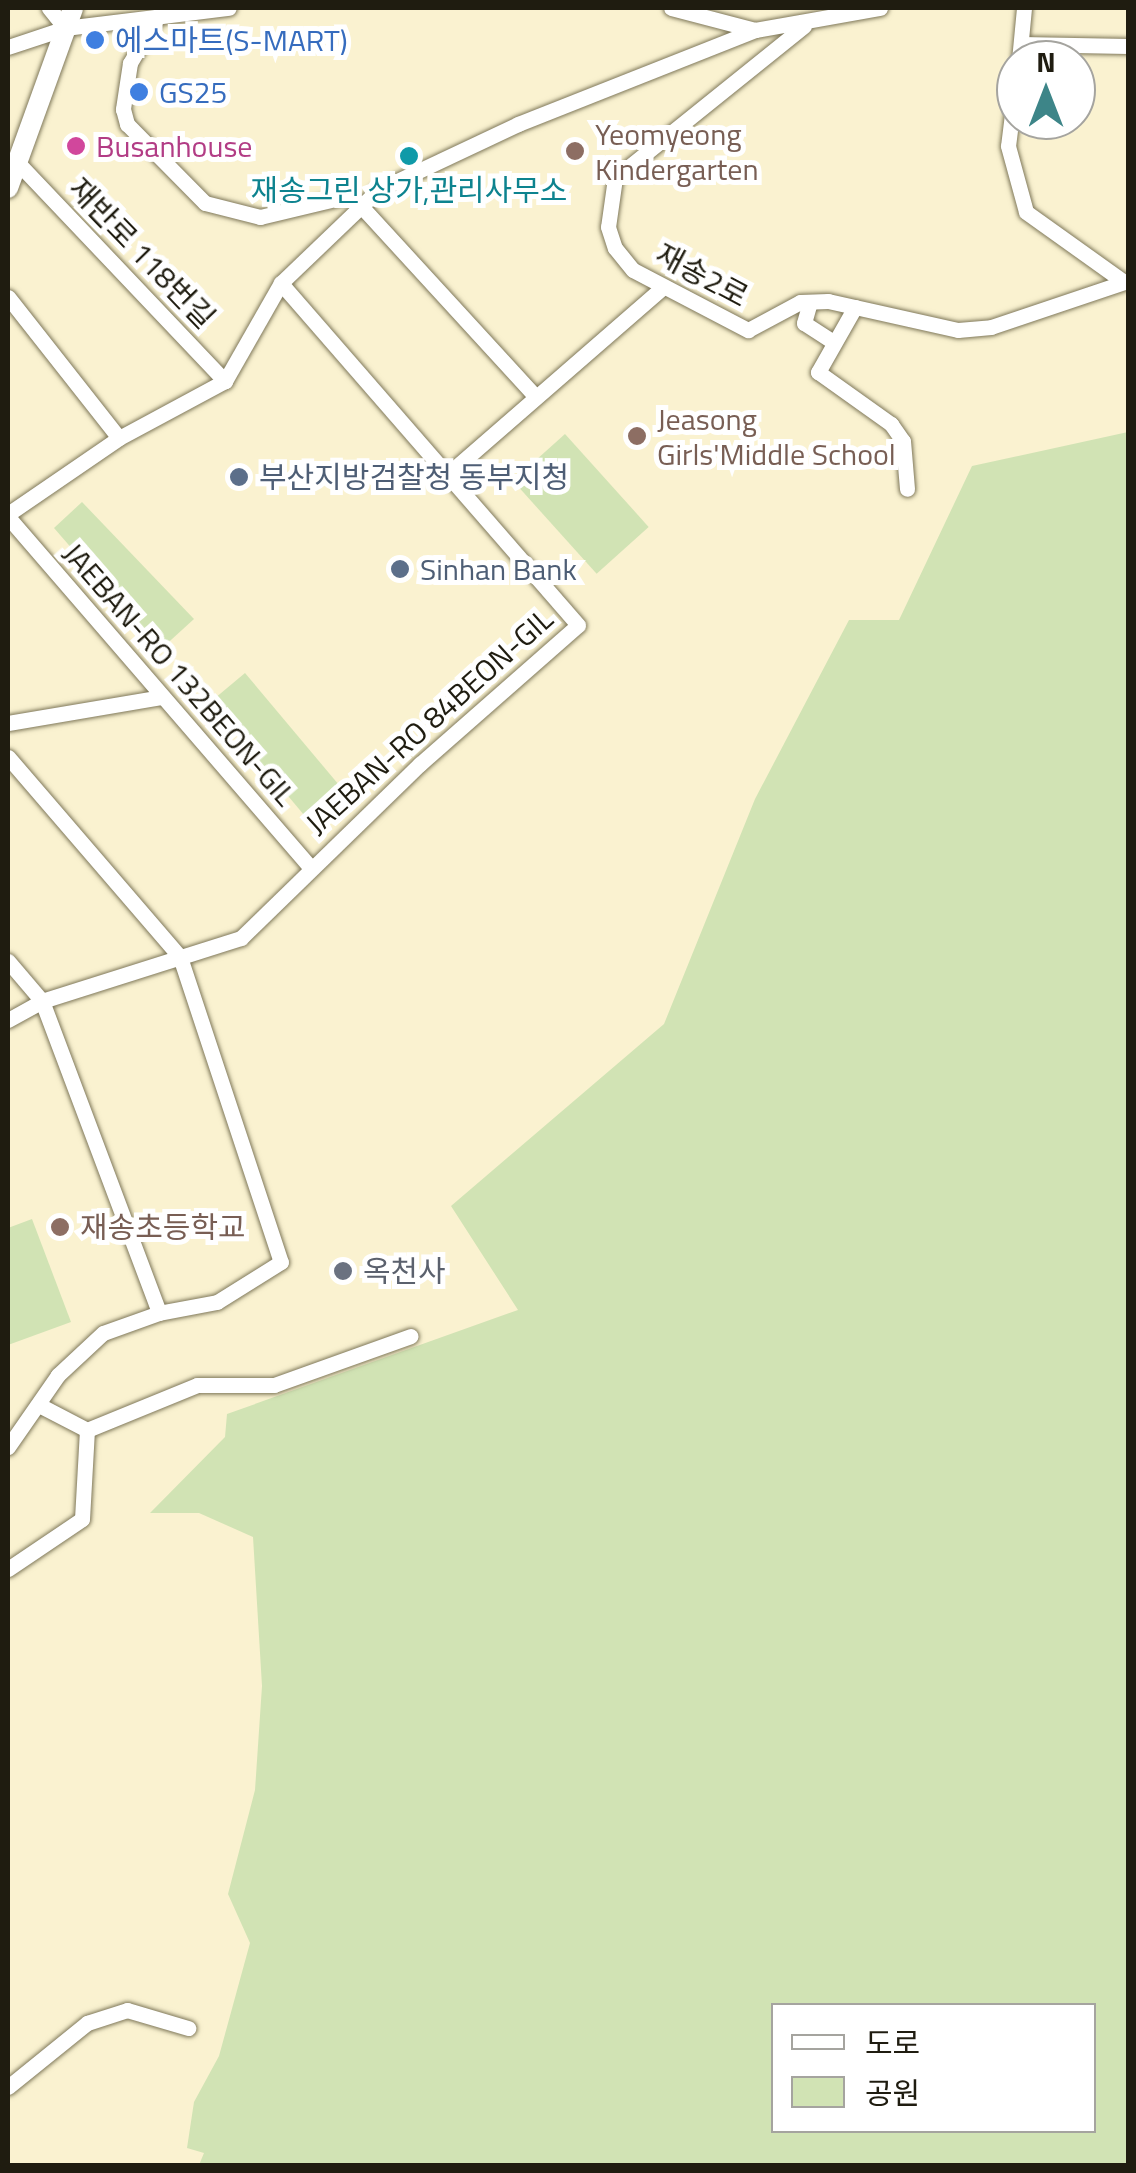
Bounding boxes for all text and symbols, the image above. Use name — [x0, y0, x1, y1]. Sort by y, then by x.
place label: 에스마트(S-MART) — [115, 22, 348, 58]
marker: 에스마트(S-MART) — [84, 29, 106, 51]
north arrow — [996, 40, 1096, 140]
text: N — [1036, 40, 1056, 83]
place label: GS25 — [159, 74, 227, 110]
marker: GS25 — [128, 81, 150, 103]
place label: Yeomyeong Kindergarten — [595, 116, 759, 186]
place label: Busanhouse — [96, 128, 252, 164]
marker: Busanhouse — [65, 135, 87, 157]
marker: Yeomyeong Kindergarten — [564, 140, 586, 162]
marker: 재송그린 상가,관리사무소 — [398, 145, 420, 167]
street label: 재반로 118번길 — [61, 170, 223, 336]
place label: 재송그린 상가,관리사무소 — [251, 172, 567, 208]
street label: 재송2로 — [650, 236, 754, 314]
place label: Jeasong Girls'Middle School — [657, 401, 896, 472]
marker: Jeasong Girls'Middle School — [626, 425, 648, 447]
place label: 부산지방검찰청 동부지청 — [259, 459, 569, 495]
marker: 부산지방검찰청 동부지청 — [228, 466, 250, 488]
street label: JAEBAN-RO 132BEON-GIL — [56, 535, 304, 813]
place label: Sinhan Bank — [420, 551, 577, 587]
marker: Sinhan Bank — [389, 558, 411, 580]
street label: JAEBAN-RO 84BEON-GIL — [298, 601, 560, 841]
place label: 재송초등학교 — [80, 1209, 246, 1245]
marker: 재송초등학교 — [49, 1216, 71, 1238]
place label: 옥천사 — [363, 1253, 446, 1289]
marker: 옥천사 — [332, 1260, 354, 1282]
legend — [771, 2003, 1096, 2133]
text: 도로 — [865, 2020, 920, 2066]
text: 공원 — [865, 2070, 920, 2116]

